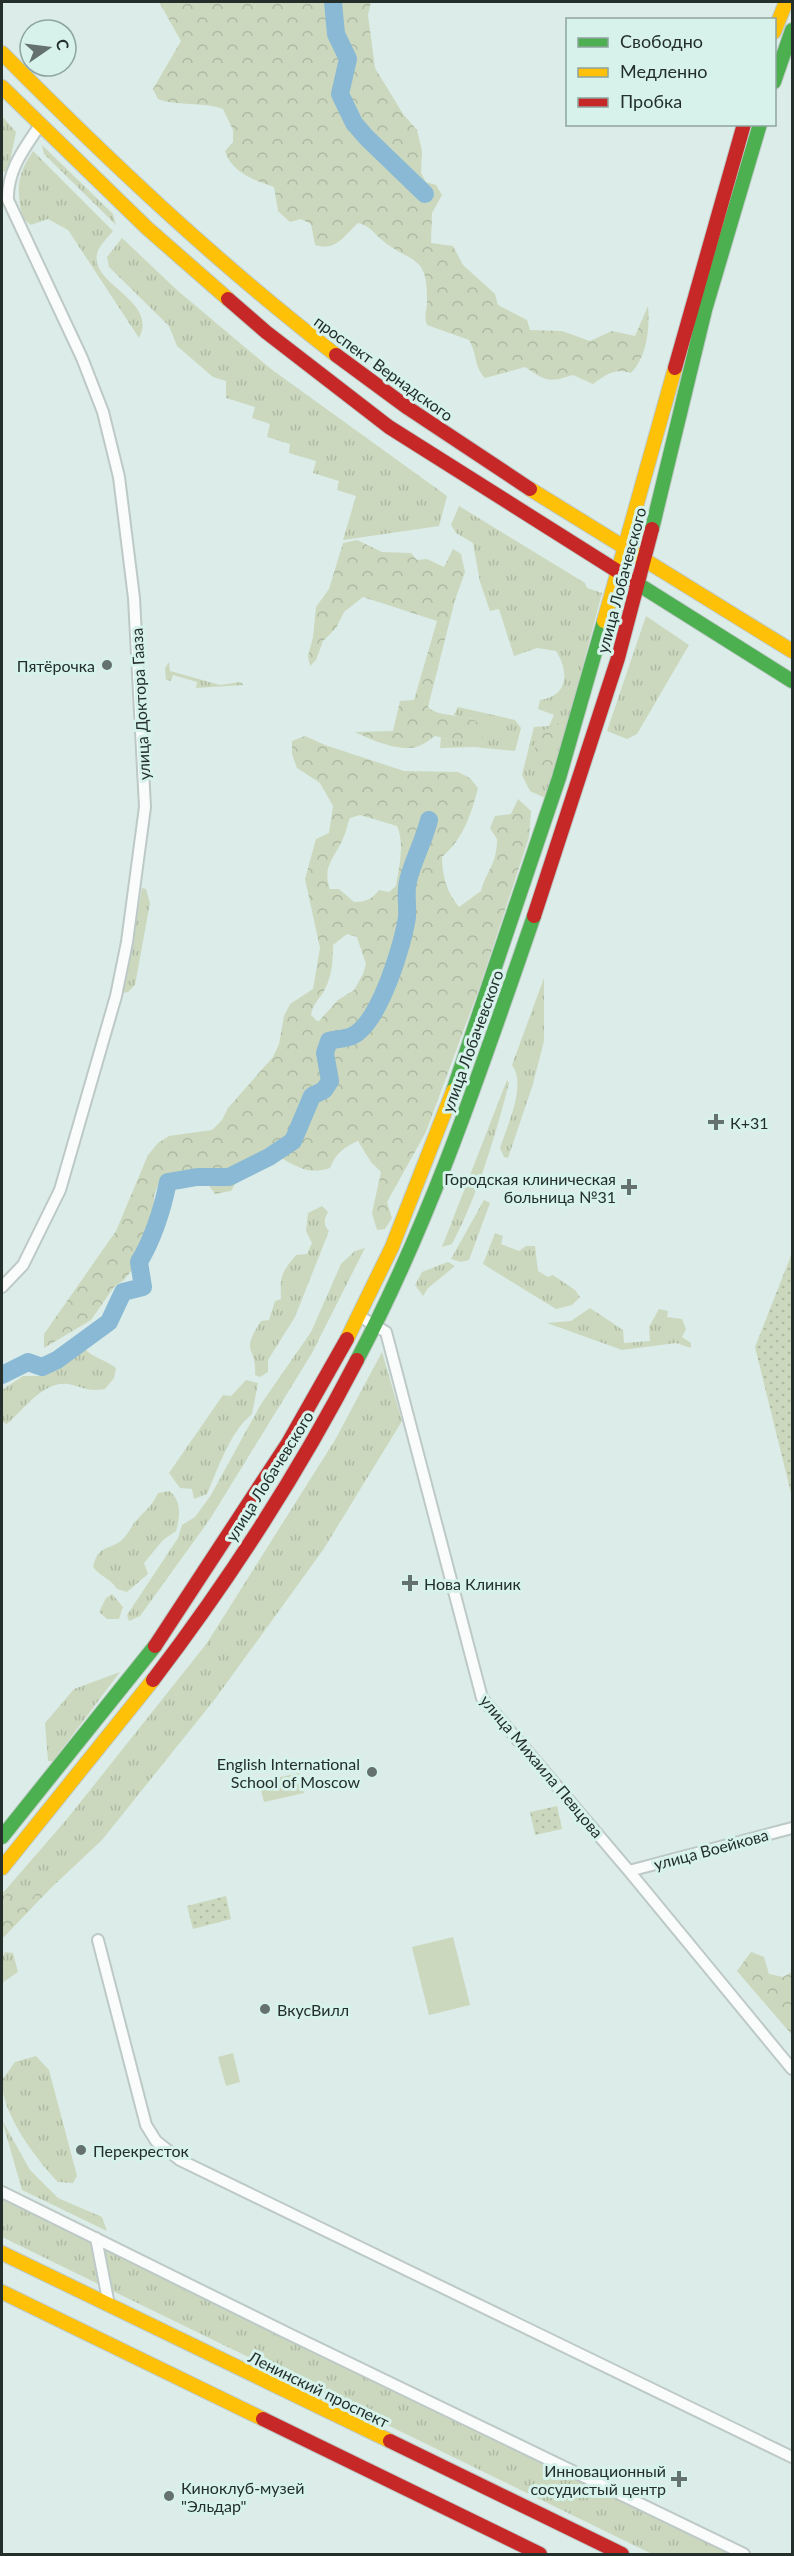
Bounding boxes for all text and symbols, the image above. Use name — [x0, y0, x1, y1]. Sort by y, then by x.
north arrow — [18, 18, 78, 78]
legend — [566, 18, 776, 126]
text: Свободно — [620, 30, 703, 52]
text: С — [53, 37, 74, 52]
text: Медленно — [620, 60, 708, 82]
text: Пробка — [620, 90, 682, 112]
street label: проспект Вернадского — [311, 311, 457, 425]
street label: улица Лобачевского — [592, 505, 650, 655]
street label: улица Доктора Гааза — [127, 627, 153, 781]
place label: Пятёрочка — [17, 656, 95, 675]
marker: Пятёрочка — [100, 658, 114, 672]
street label: улица Лобачевского — [437, 967, 507, 1115]
marker: К+31 — [707, 1113, 725, 1131]
place label: К+31 — [730, 1113, 769, 1132]
place label: Городская клиническая больница №31 — [444, 1169, 616, 1206]
marker: Городская клиническая больница №31 — [620, 1178, 638, 1196]
street label: улица Лобачевского — [221, 1407, 317, 1545]
marker: Нова Клиник — [401, 1574, 419, 1592]
place label: Нова Клиник — [424, 1574, 522, 1593]
street label: улица Михаила Певцова — [477, 1691, 607, 1841]
place label: English International School of Moscow — [217, 1754, 360, 1791]
marker: English International School of Moscow — [365, 1765, 379, 1779]
street label: улица Воейкова — [652, 1825, 770, 1873]
place label: ВкусВилл — [277, 2000, 349, 2019]
marker: ВкусВилл — [258, 2002, 272, 2016]
place label: Перекресток — [93, 2141, 190, 2160]
marker: Перекресток — [74, 2143, 88, 2157]
street label: Ленинский проспект — [245, 2346, 392, 2431]
place label: Инновационный сосудистый центр — [531, 2461, 666, 2498]
marker: Инновационный сосудистый центр — [670, 2470, 688, 2488]
place label: Киноклуб-музей "Эльдар" — [181, 2478, 304, 2515]
marker: Киноклуб-музей "Эльдар" — [162, 2489, 176, 2503]

